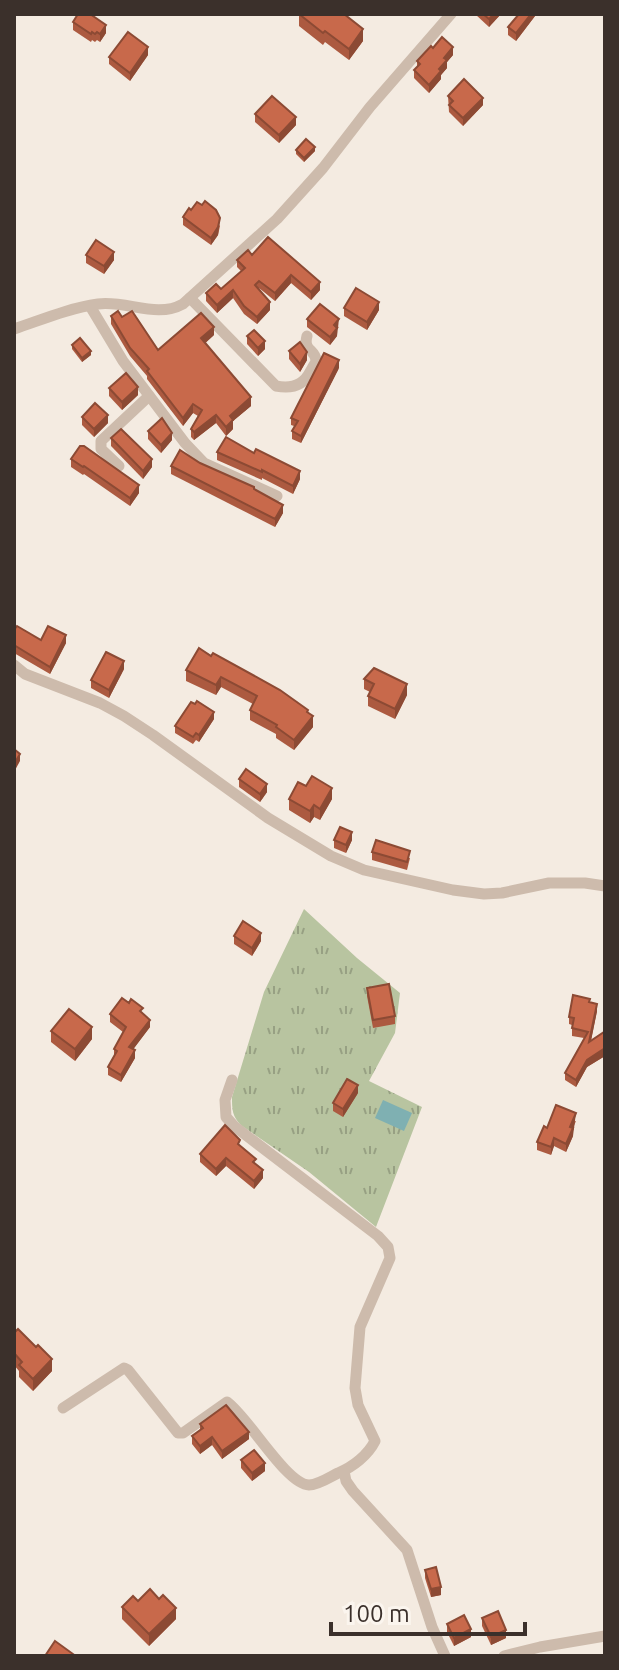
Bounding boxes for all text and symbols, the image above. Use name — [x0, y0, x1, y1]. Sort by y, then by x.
scale bar — [331, 1586, 525, 1636]
text: 100 m — [343, 1600, 410, 1627]

